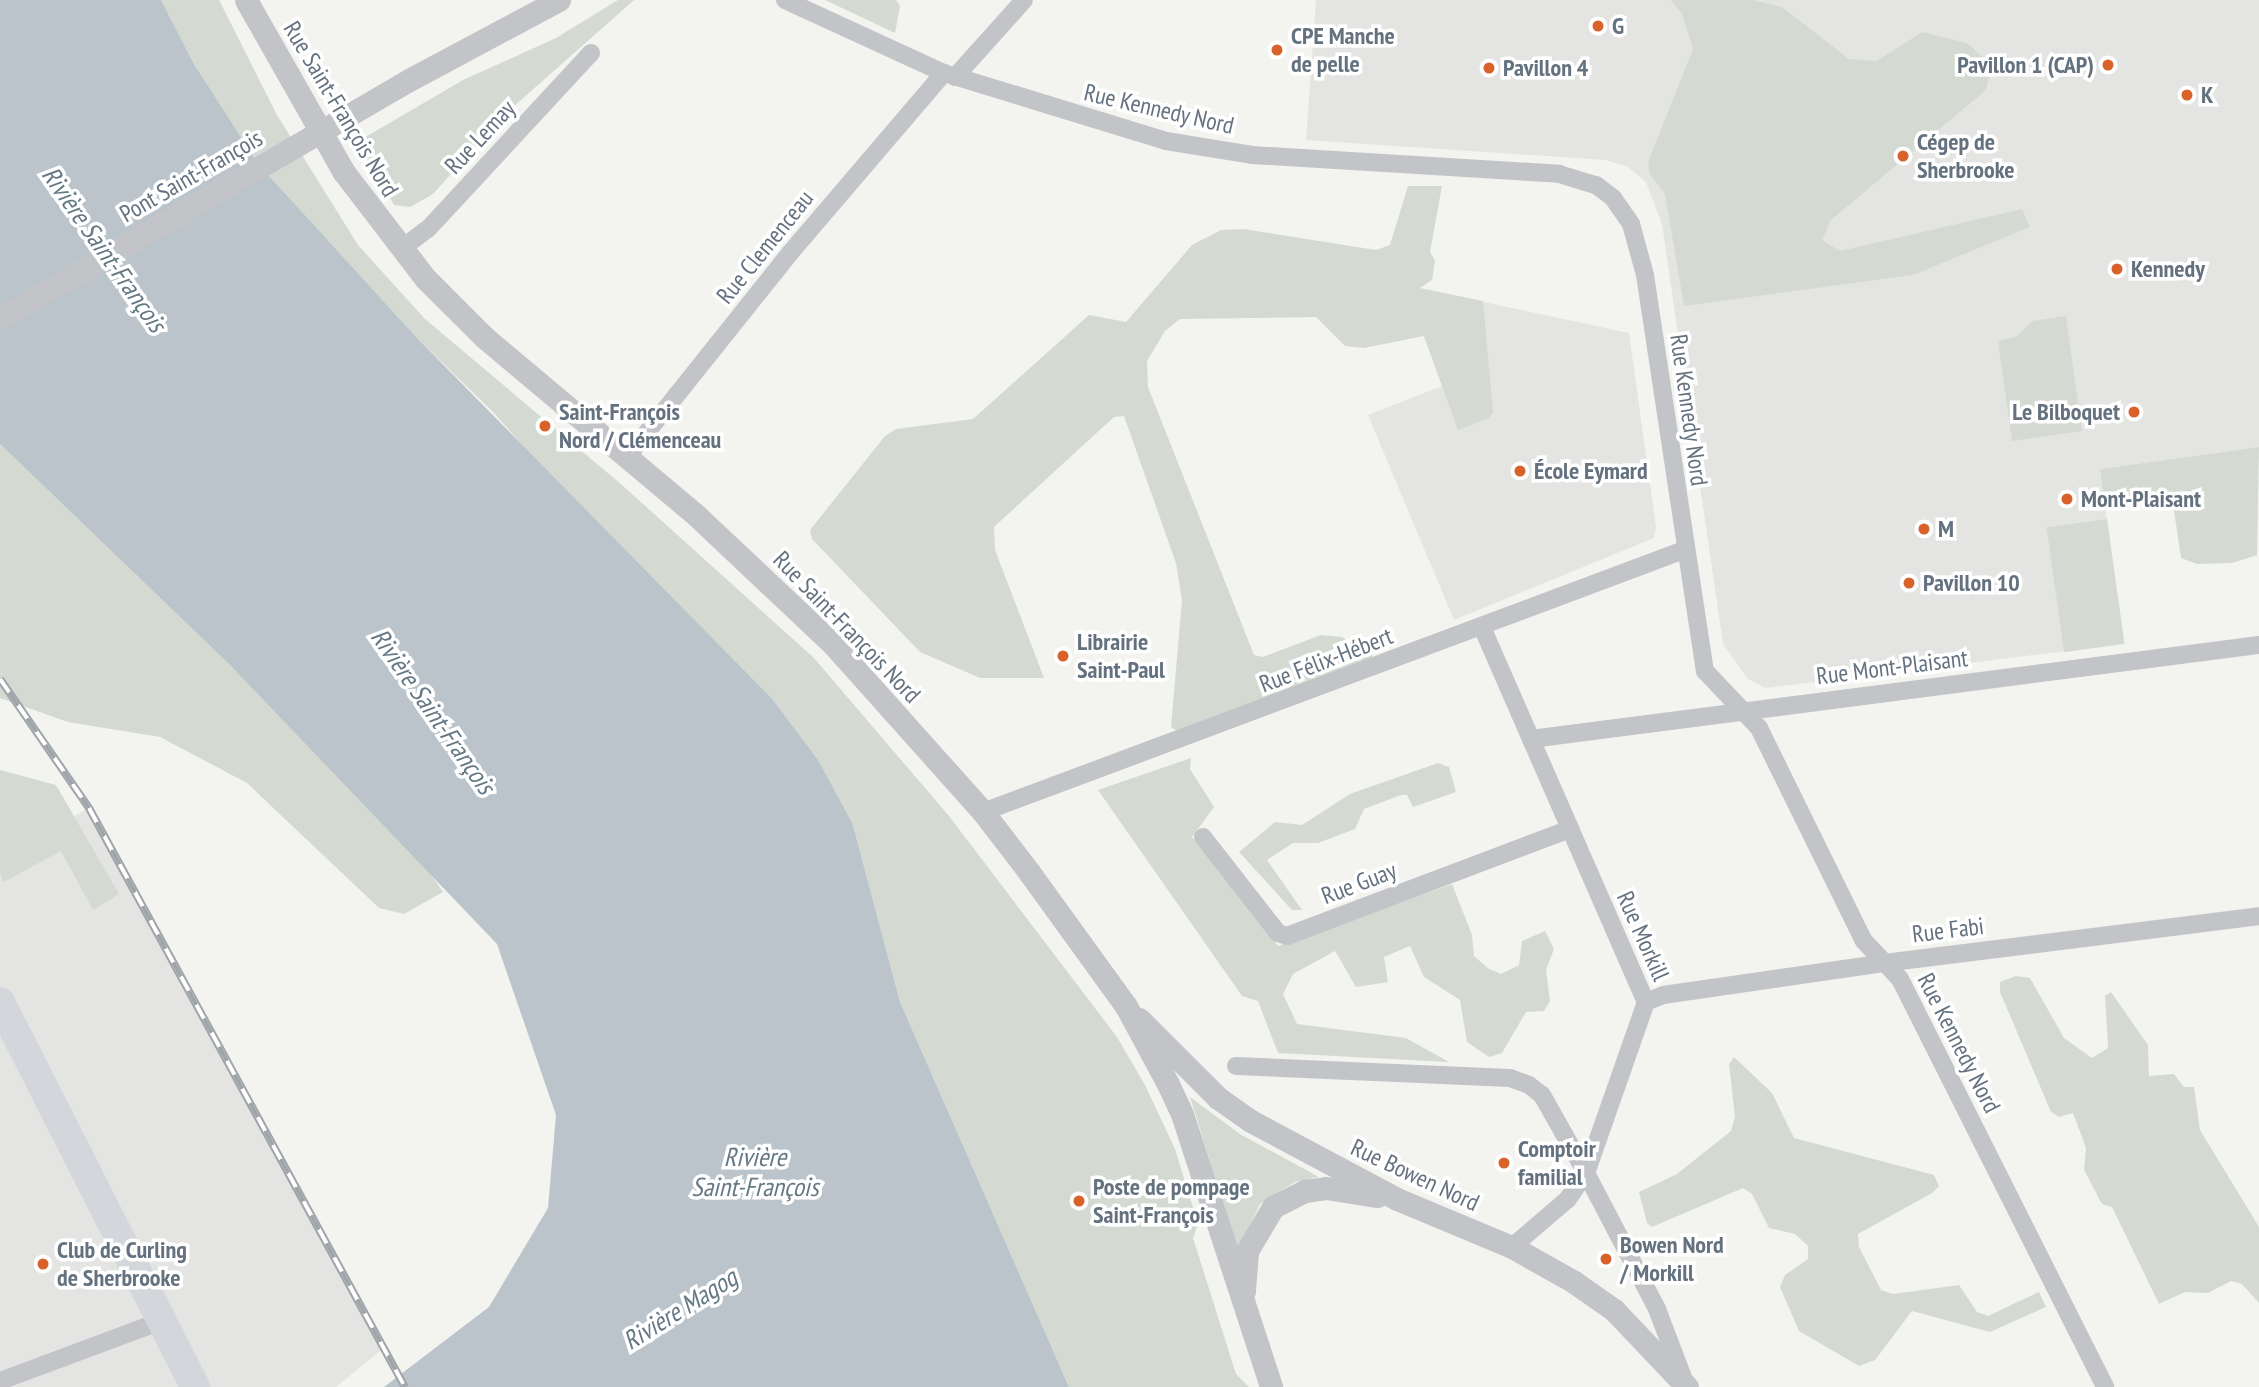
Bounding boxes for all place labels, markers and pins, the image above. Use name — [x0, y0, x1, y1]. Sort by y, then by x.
place label: G — [1612, 12, 1624, 40]
marker: G — [1590, 18, 1606, 34]
place label: CPE Manche de pelle — [1291, 22, 1395, 78]
marker: CPE Manche de pelle — [1269, 42, 1285, 58]
place label: Pavillon 1 (CAP) — [1957, 51, 2094, 79]
place label: Pavillon 4 — [1503, 54, 1588, 82]
marker: Pavillon 1 (CAP) — [2100, 57, 2116, 73]
marker: Pavillon 4 — [1481, 60, 1497, 76]
place label: K — [2201, 81, 2213, 109]
marker: K — [2179, 87, 2195, 103]
place label: Cégep de Sherbrooke — [1917, 128, 2015, 184]
marker: Cégep de Sherbrooke — [1895, 148, 1911, 164]
place label: Kennedy — [2131, 255, 2205, 283]
marker: Kennedy — [2109, 261, 2125, 277]
place label: Saint-François Nord / Clémenceau — [559, 398, 722, 454]
place label: Le Bilboquet — [2012, 398, 2120, 426]
marker: Le Bilboquet — [2126, 404, 2142, 420]
marker: Saint-François Nord / Clémenceau — [537, 418, 553, 434]
place label: École Eymard — [1534, 457, 1648, 485]
marker: École Eymard — [1512, 463, 1528, 479]
place label: Mont-Plaisant — [2081, 485, 2201, 513]
marker: Mont-Plaisant — [2059, 491, 2075, 507]
place label: M — [1938, 515, 1954, 543]
marker: M — [1916, 521, 1932, 537]
place label: Pavillon 10 — [1923, 569, 2020, 597]
marker: Pavillon 10 — [1901, 575, 1917, 591]
place label: Librairie Saint-Paul — [1077, 628, 1165, 684]
marker: Librairie Saint-Paul — [1055, 648, 1071, 664]
place label: Comptoir familial — [1518, 1135, 1596, 1191]
marker: Comptoir familial — [1496, 1155, 1512, 1171]
place label: Poste de pompage Saint-François — [1093, 1173, 1250, 1229]
marker: Poste de pompage Saint-François — [1071, 1193, 1087, 1209]
place label: Bowen Nord / Morkill — [1620, 1231, 1724, 1287]
place label: Club de Curling de Sherbrooke — [57, 1236, 187, 1292]
marker: Bowen Nord / Morkill — [1598, 1251, 1614, 1267]
marker: Club de Curling de Sherbrooke — [35, 1256, 51, 1272]

